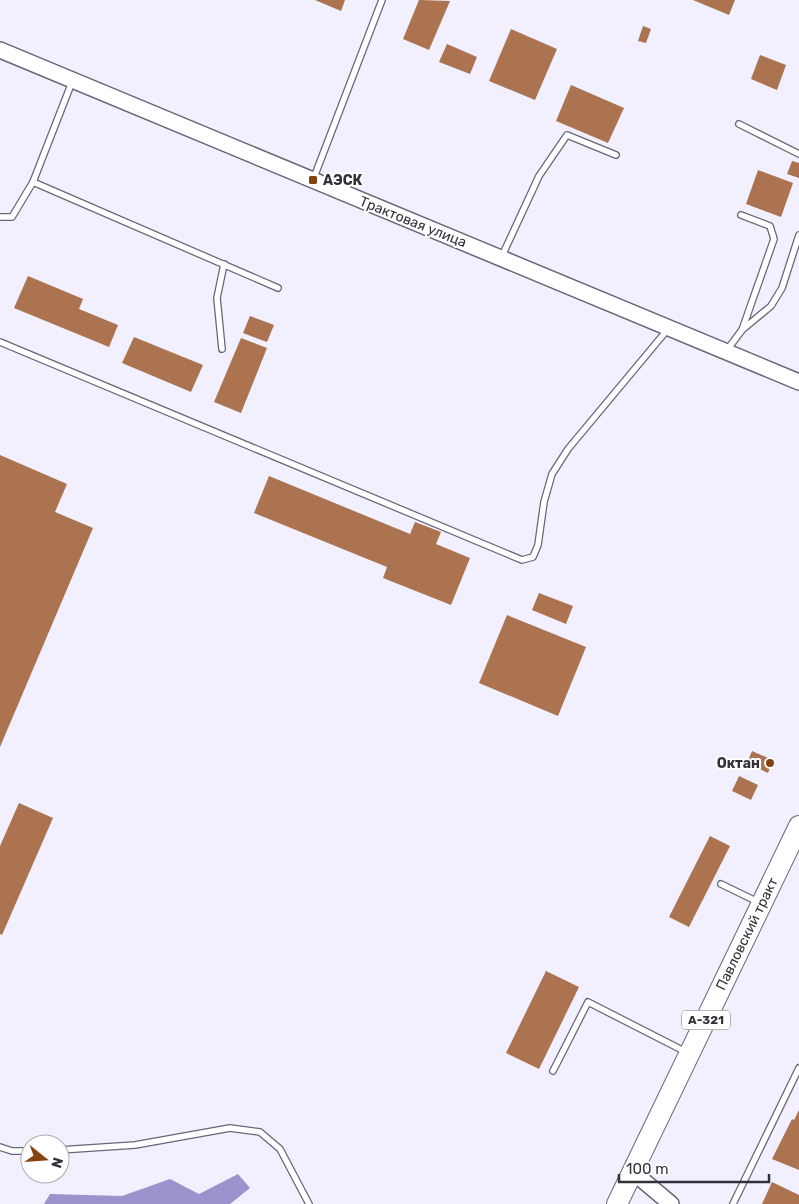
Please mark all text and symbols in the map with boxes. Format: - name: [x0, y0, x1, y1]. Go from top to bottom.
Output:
- place label: АЭСК: [323, 172, 363, 189]
- marker: АЭСК: [307, 174, 319, 186]
- street label: Трактовая улица: [357, 193, 469, 251]
- place label: Октан: [717, 755, 760, 772]
- marker: Октан: [764, 757, 776, 769]
- street label: Павловский тракт: [712, 875, 782, 993]
- road number: А-321: [682, 1010, 730, 1030]
- north arrow: [20, 1134, 70, 1184]
- scale bar: [619, 1152, 769, 1184]
- text: N: [47, 1155, 67, 1170]
- text: 100 m: [626, 1160, 668, 1178]

